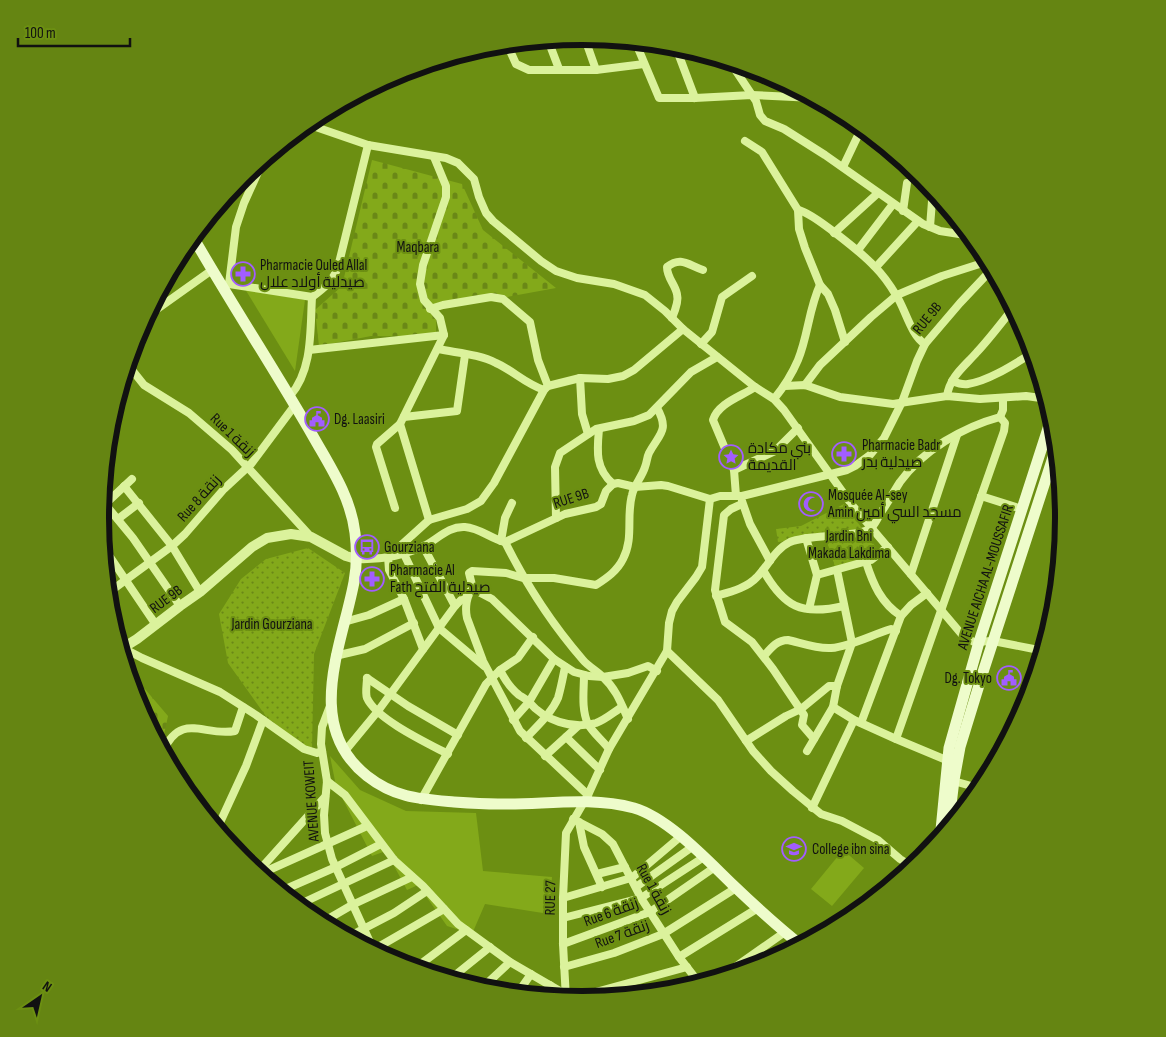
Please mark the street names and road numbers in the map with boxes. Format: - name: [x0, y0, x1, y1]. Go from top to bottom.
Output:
- street label: RUE 9B: [909, 298, 946, 338]
- street label: Rue 1 زنقة: [206, 409, 259, 461]
- street label: Rue 8 زنقة: [173, 471, 225, 526]
- street label: RUE 9B: [551, 484, 592, 513]
- street label: AVENUE AICHA AL-MOUSSAFIR: [953, 502, 1018, 653]
- street label: RUE 9B: [146, 581, 187, 618]
- street label: AVENUE KOWEIT: [299, 760, 324, 843]
- street label: Rue 1 زنقة: [632, 860, 675, 918]
- street label: RUE 27: [541, 880, 560, 916]
- street label: Rue 6 زنقة: [581, 894, 641, 931]
- street label: Rue 7 زنقة: [593, 916, 652, 953]

